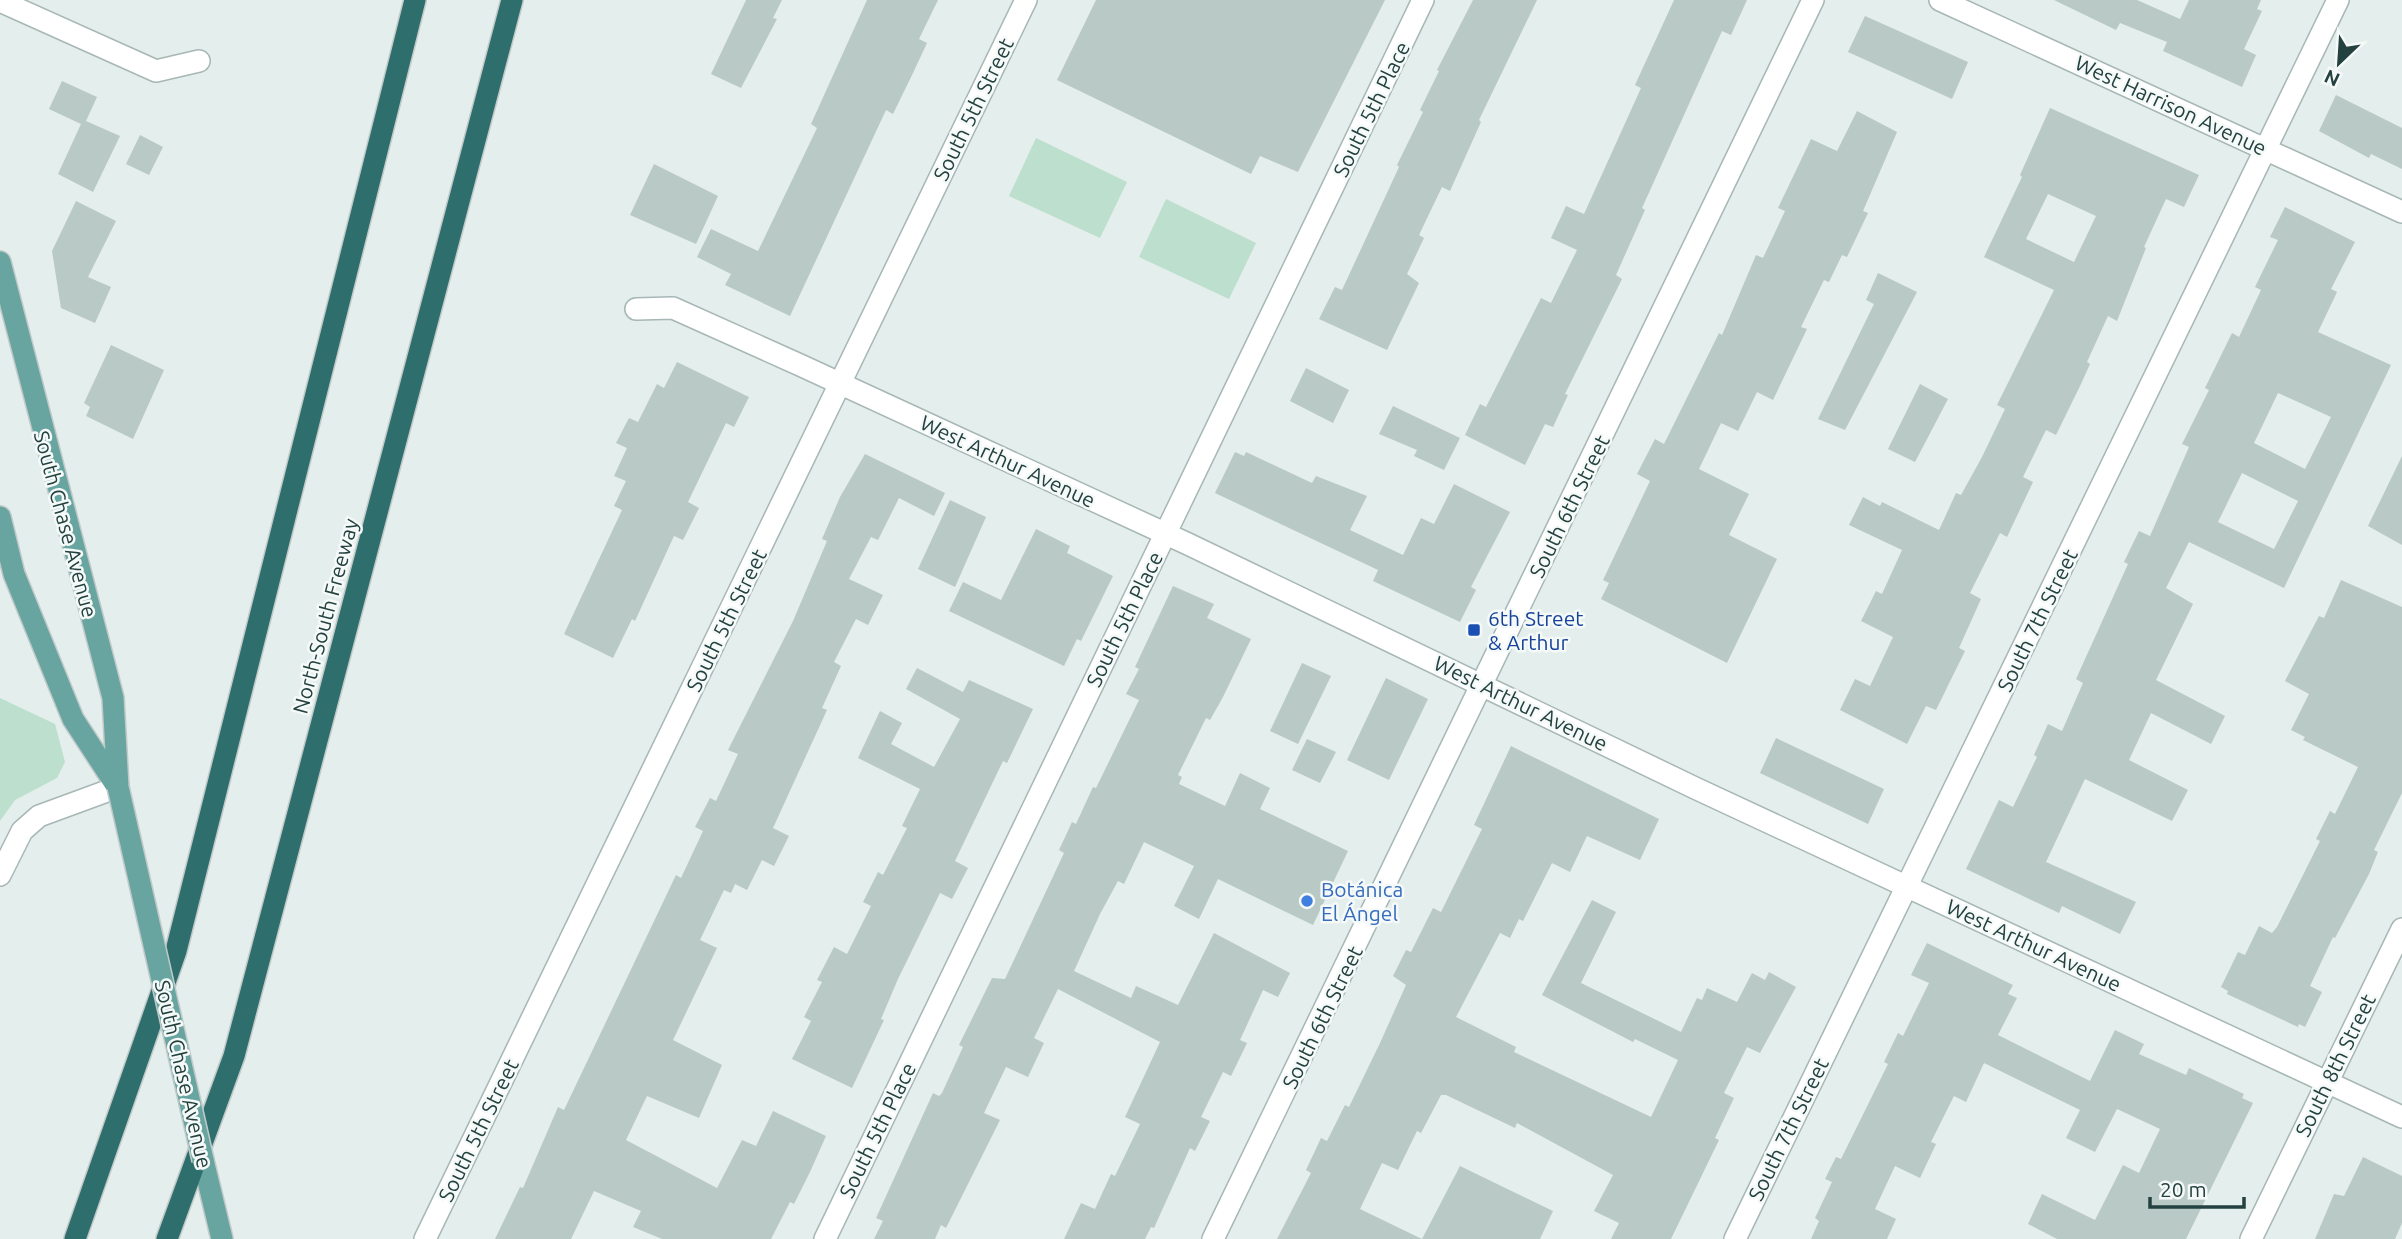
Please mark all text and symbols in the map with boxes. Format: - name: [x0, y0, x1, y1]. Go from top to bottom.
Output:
- north arrow: [2304, 28, 2374, 98]
- street label: South 5th Street: [928, 34, 1018, 184]
- street label: South 5th Place: [1328, 37, 1414, 181]
- street label: West Harrison Avenue: [2072, 50, 2270, 160]
- text: N: [2321, 65, 2343, 91]
- street label: West Arthur Avenue: [917, 410, 1099, 512]
- street label: South Chase Avenue: [30, 428, 102, 620]
- street label: South 6th Street: [1524, 431, 1614, 581]
- street label: North-South Freeway: [287, 516, 363, 716]
- street label: South 5th Street: [681, 545, 771, 695]
- street label: South 7th Street: [1992, 545, 2082, 695]
- street label: South 5th Place: [1081, 547, 1167, 691]
- place label: 6th Street & Arthur: [1488, 606, 1584, 654]
- marker: 6th Street & Arthur: [1466, 622, 1482, 638]
- street label: West Arthur Avenue: [1430, 651, 1612, 755]
- place label: Botánica El Ángel: [1321, 877, 1403, 925]
- marker: Botánica El Ángel: [1299, 893, 1315, 909]
- street label: West Arthur Avenue: [1943, 894, 2125, 996]
- street label: South 6th Street: [1277, 942, 1367, 1092]
- street label: South Chase Avenue: [151, 978, 217, 1170]
- street label: South 8th Street: [2290, 990, 2380, 1140]
- street label: South 7th Street: [1743, 1054, 1833, 1204]
- street label: South 5th Street: [433, 1055, 523, 1205]
- street label: South 5th Place: [834, 1058, 920, 1202]
- scale bar: [2150, 1166, 2244, 1210]
- text: 20 m: [2160, 1177, 2207, 1201]

